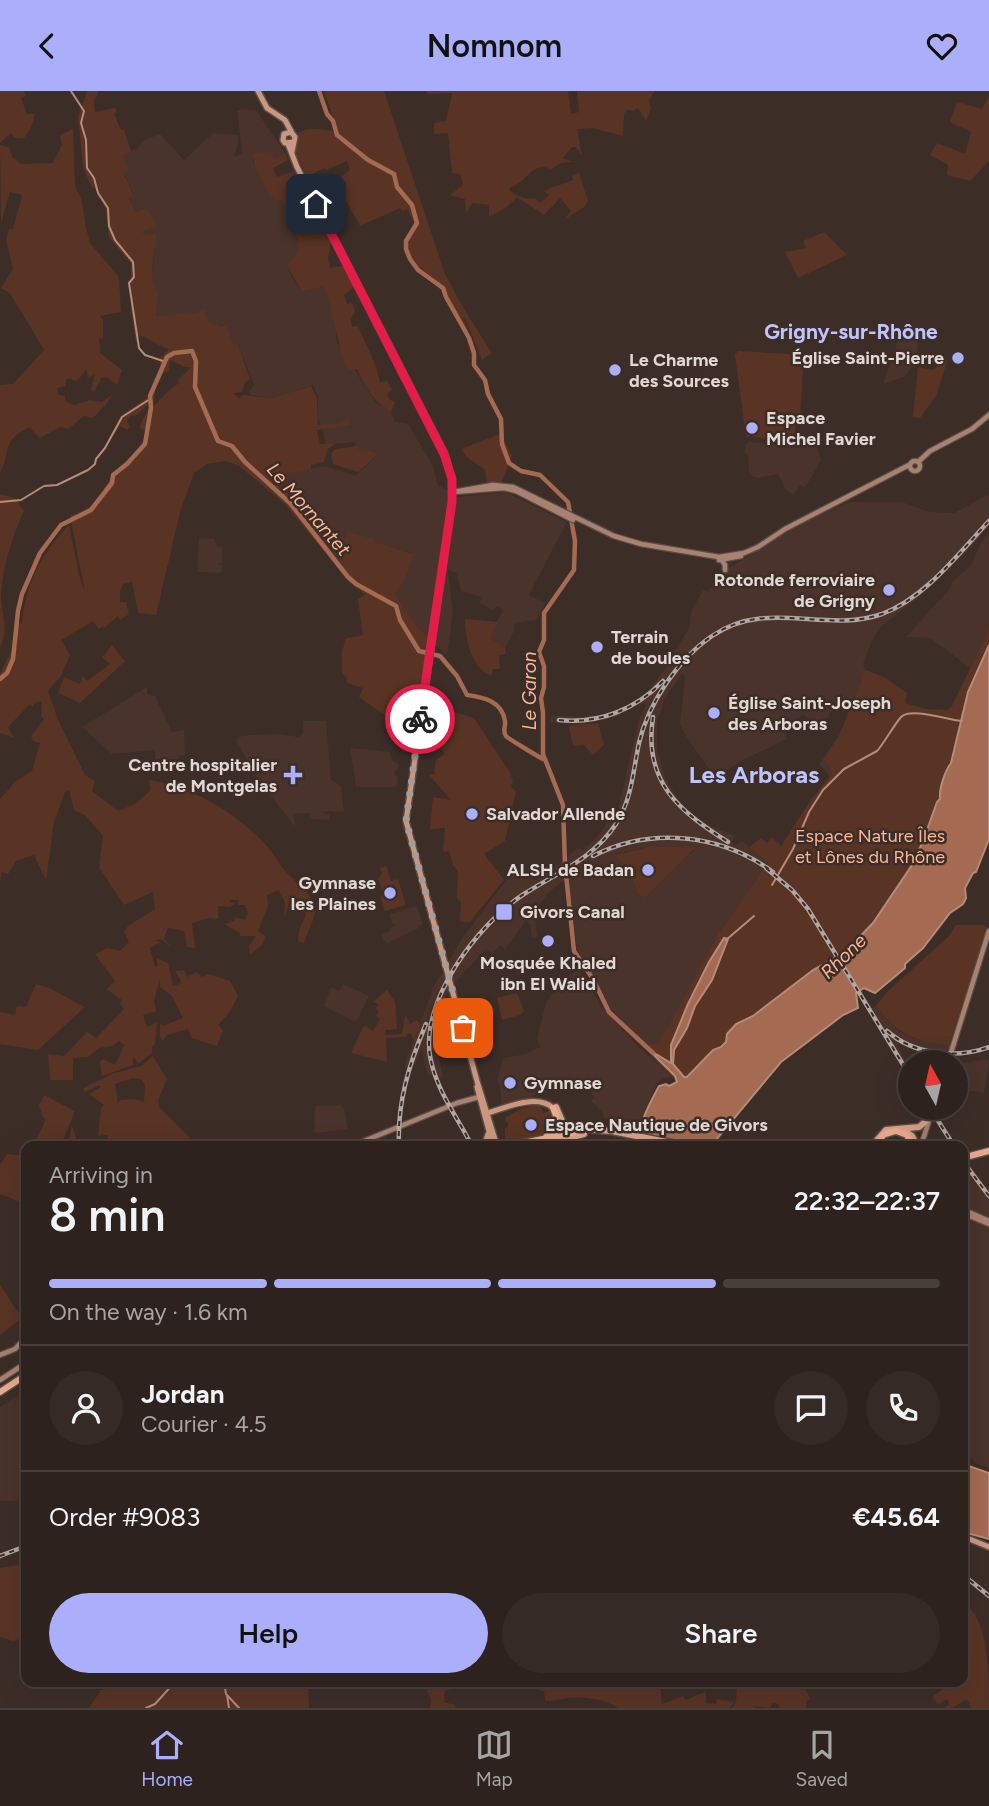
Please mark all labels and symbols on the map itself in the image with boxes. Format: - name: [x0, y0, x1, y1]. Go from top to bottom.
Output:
- pin: [286, 174, 346, 234]
- district label: Grigny-sur-Rhône: [764, 319, 938, 344]
- place label: Église Saint-Pierre: [792, 347, 944, 369]
- place label: Le Charme des Sources: [629, 349, 730, 392]
- marker: Église Saint-Pierre: [950, 350, 966, 366]
- marker: Le Charme des Sources: [607, 362, 623, 378]
- place label: Espace Michel Favier: [766, 407, 876, 450]
- marker: Espace Michel Favier: [744, 420, 760, 436]
- water label: Le Mornantet: [262, 458, 356, 561]
- place label: Rotonde ferroviaire de Grigny: [714, 569, 876, 612]
- marker: Rotonde ferroviaire de Grigny: [881, 582, 897, 598]
- place label: Terrain de boules: [611, 626, 691, 669]
- marker: Terrain de boules: [589, 639, 605, 655]
- water label: Le Garon: [518, 651, 541, 730]
- courier: [385, 684, 455, 754]
- place label: Église Saint-Joseph des Arboras: [728, 692, 891, 735]
- marker: Église Saint-Joseph des Arboras: [706, 705, 722, 721]
- place label: Centre hospitalier de Montgelas: [128, 754, 278, 797]
- district label: Les Arboras: [689, 760, 819, 789]
- marker: Centre hospitalier de Montgelas: [283, 765, 303, 785]
- place label: Salvador Allende: [486, 803, 625, 825]
- marker: Salvador Allende: [464, 806, 480, 822]
- park label: Espace Nature Îles et Lônes du Rhône: [795, 825, 945, 868]
- place label: ALSH de Badan: [507, 859, 634, 881]
- marker: ALSH de Badan: [640, 862, 656, 878]
- place label: Gymnase les Plaines: [291, 872, 377, 915]
- marker: Gymnase les Plaines: [382, 885, 398, 901]
- place label: Givors Canal: [520, 901, 625, 923]
- marker: Givors Canal: [494, 902, 514, 922]
- water label: Rhone: [816, 929, 871, 984]
- marker: Mosquée Khaled ibn El Walid: [540, 933, 556, 949]
- place label: Mosquée Khaled ibn El Walid: [480, 952, 616, 995]
- pin: [433, 998, 493, 1058]
- north arrow: [898, 1050, 968, 1120]
- place label: Gymnase: [524, 1072, 602, 1094]
- marker: Gymnase: [502, 1075, 518, 1091]
- place label: Espace Nautique de Givors: [545, 1114, 768, 1136]
- marker: Espace Nautique de Givors: [523, 1117, 539, 1133]

